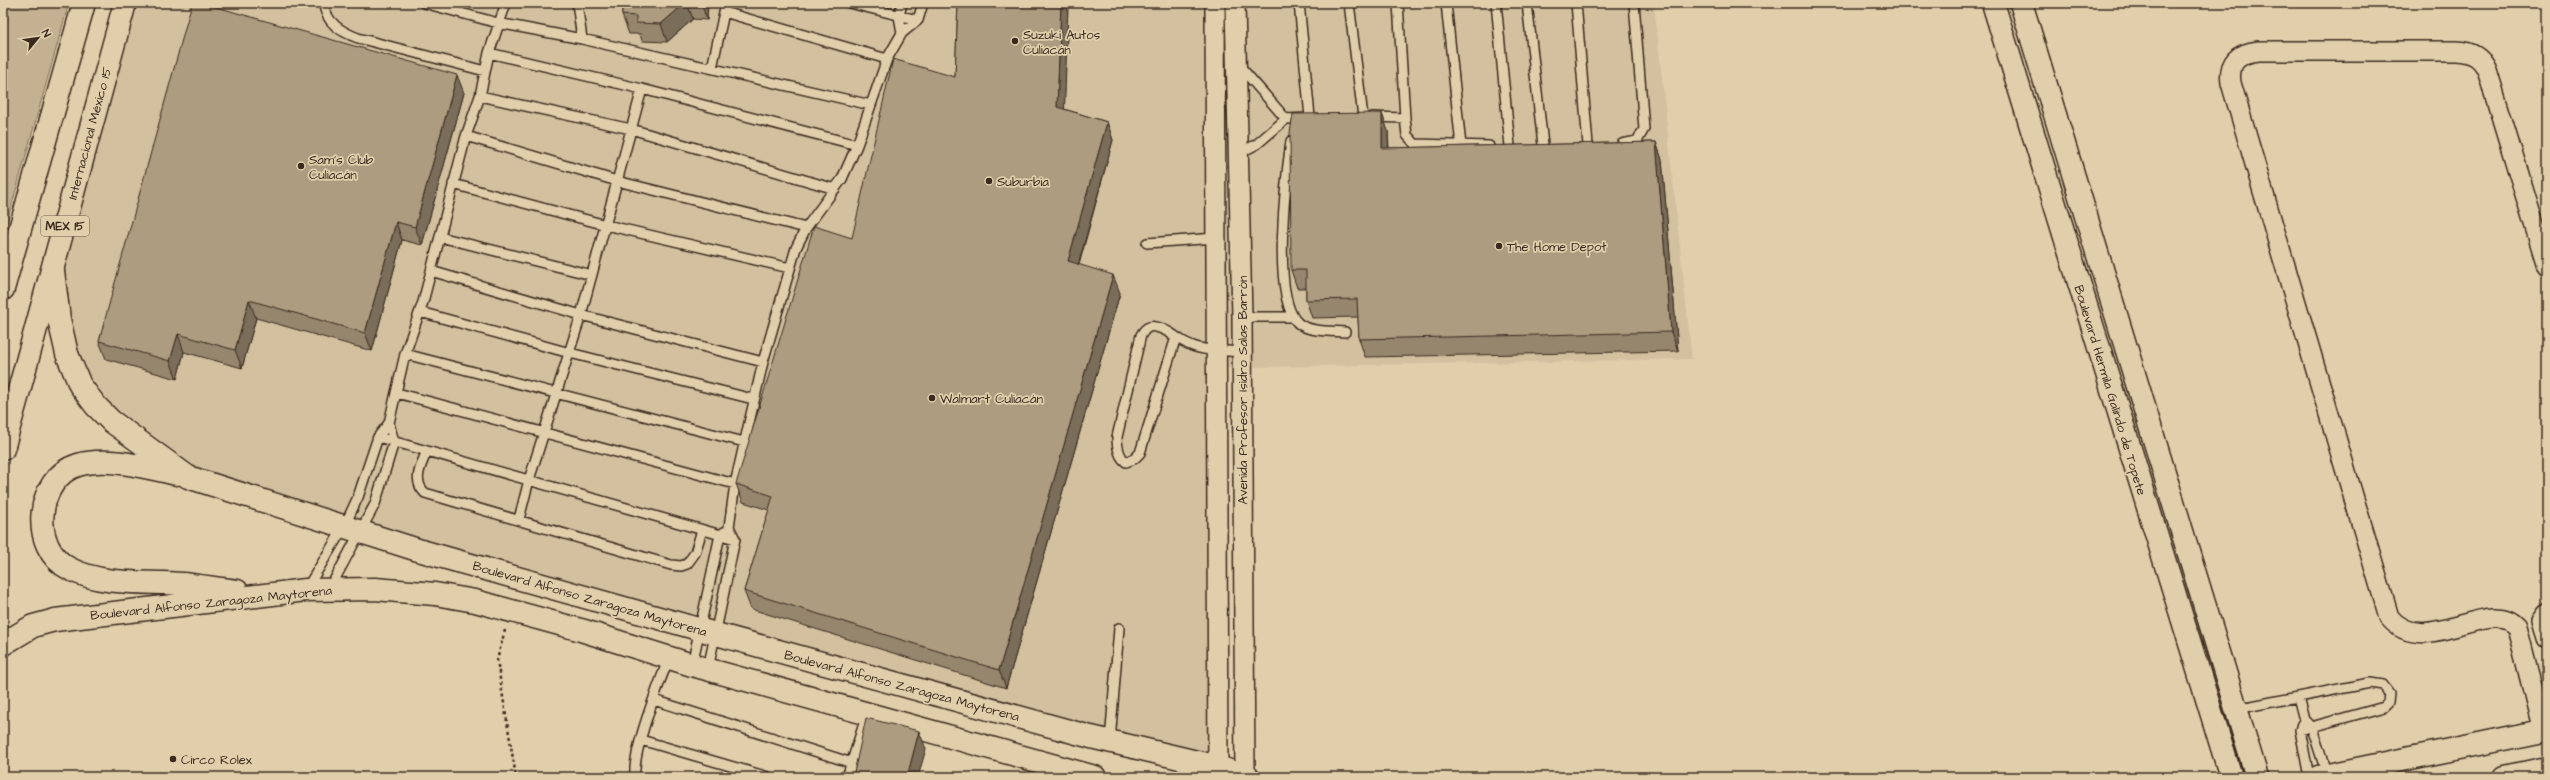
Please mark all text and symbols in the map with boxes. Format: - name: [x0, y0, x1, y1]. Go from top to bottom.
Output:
- north arrow: [18, 18, 58, 58]
- place label: Suzuki Autos Culiacán: [1023, 26, 1101, 59]
- text: N: [38, 27, 55, 40]
- marker: Suzuki Autos Culiacán: [1010, 36, 1020, 46]
- street label: Internacional México 15: [64, 65, 116, 201]
- place label: Sam's Club Culiacán: [309, 151, 374, 184]
- marker: Sam's Club Culiacán: [296, 161, 306, 171]
- place label: Suburbia: [997, 173, 1049, 191]
- marker: Suburbia: [984, 176, 994, 186]
- road number: MEX 15: [41, 216, 89, 236]
- place label: The Home Depot: [1507, 238, 1607, 256]
- marker: The Home Depot: [1494, 241, 1504, 251]
- street label: Avenida Profesor Isidro Salas Barrón: [1234, 275, 1252, 505]
- street label: Boulevard Hermila Galindo de Topete: [2069, 283, 2151, 498]
- place label: Walmart Culiacán: [940, 390, 1044, 408]
- marker: Walmart Culiacán: [927, 393, 937, 403]
- street label: Boulevard Alfonso Zaragoza Maytorena: [470, 557, 709, 642]
- street label: Boulevard Alfonso Zaragoza Maytorena: [89, 581, 333, 626]
- street label: Boulevard Alfonso Zaragoza Maytorena: [782, 646, 1022, 727]
- place label: Circo Rolex: [181, 751, 253, 769]
- marker: Circo Rolex: [168, 754, 178, 764]

